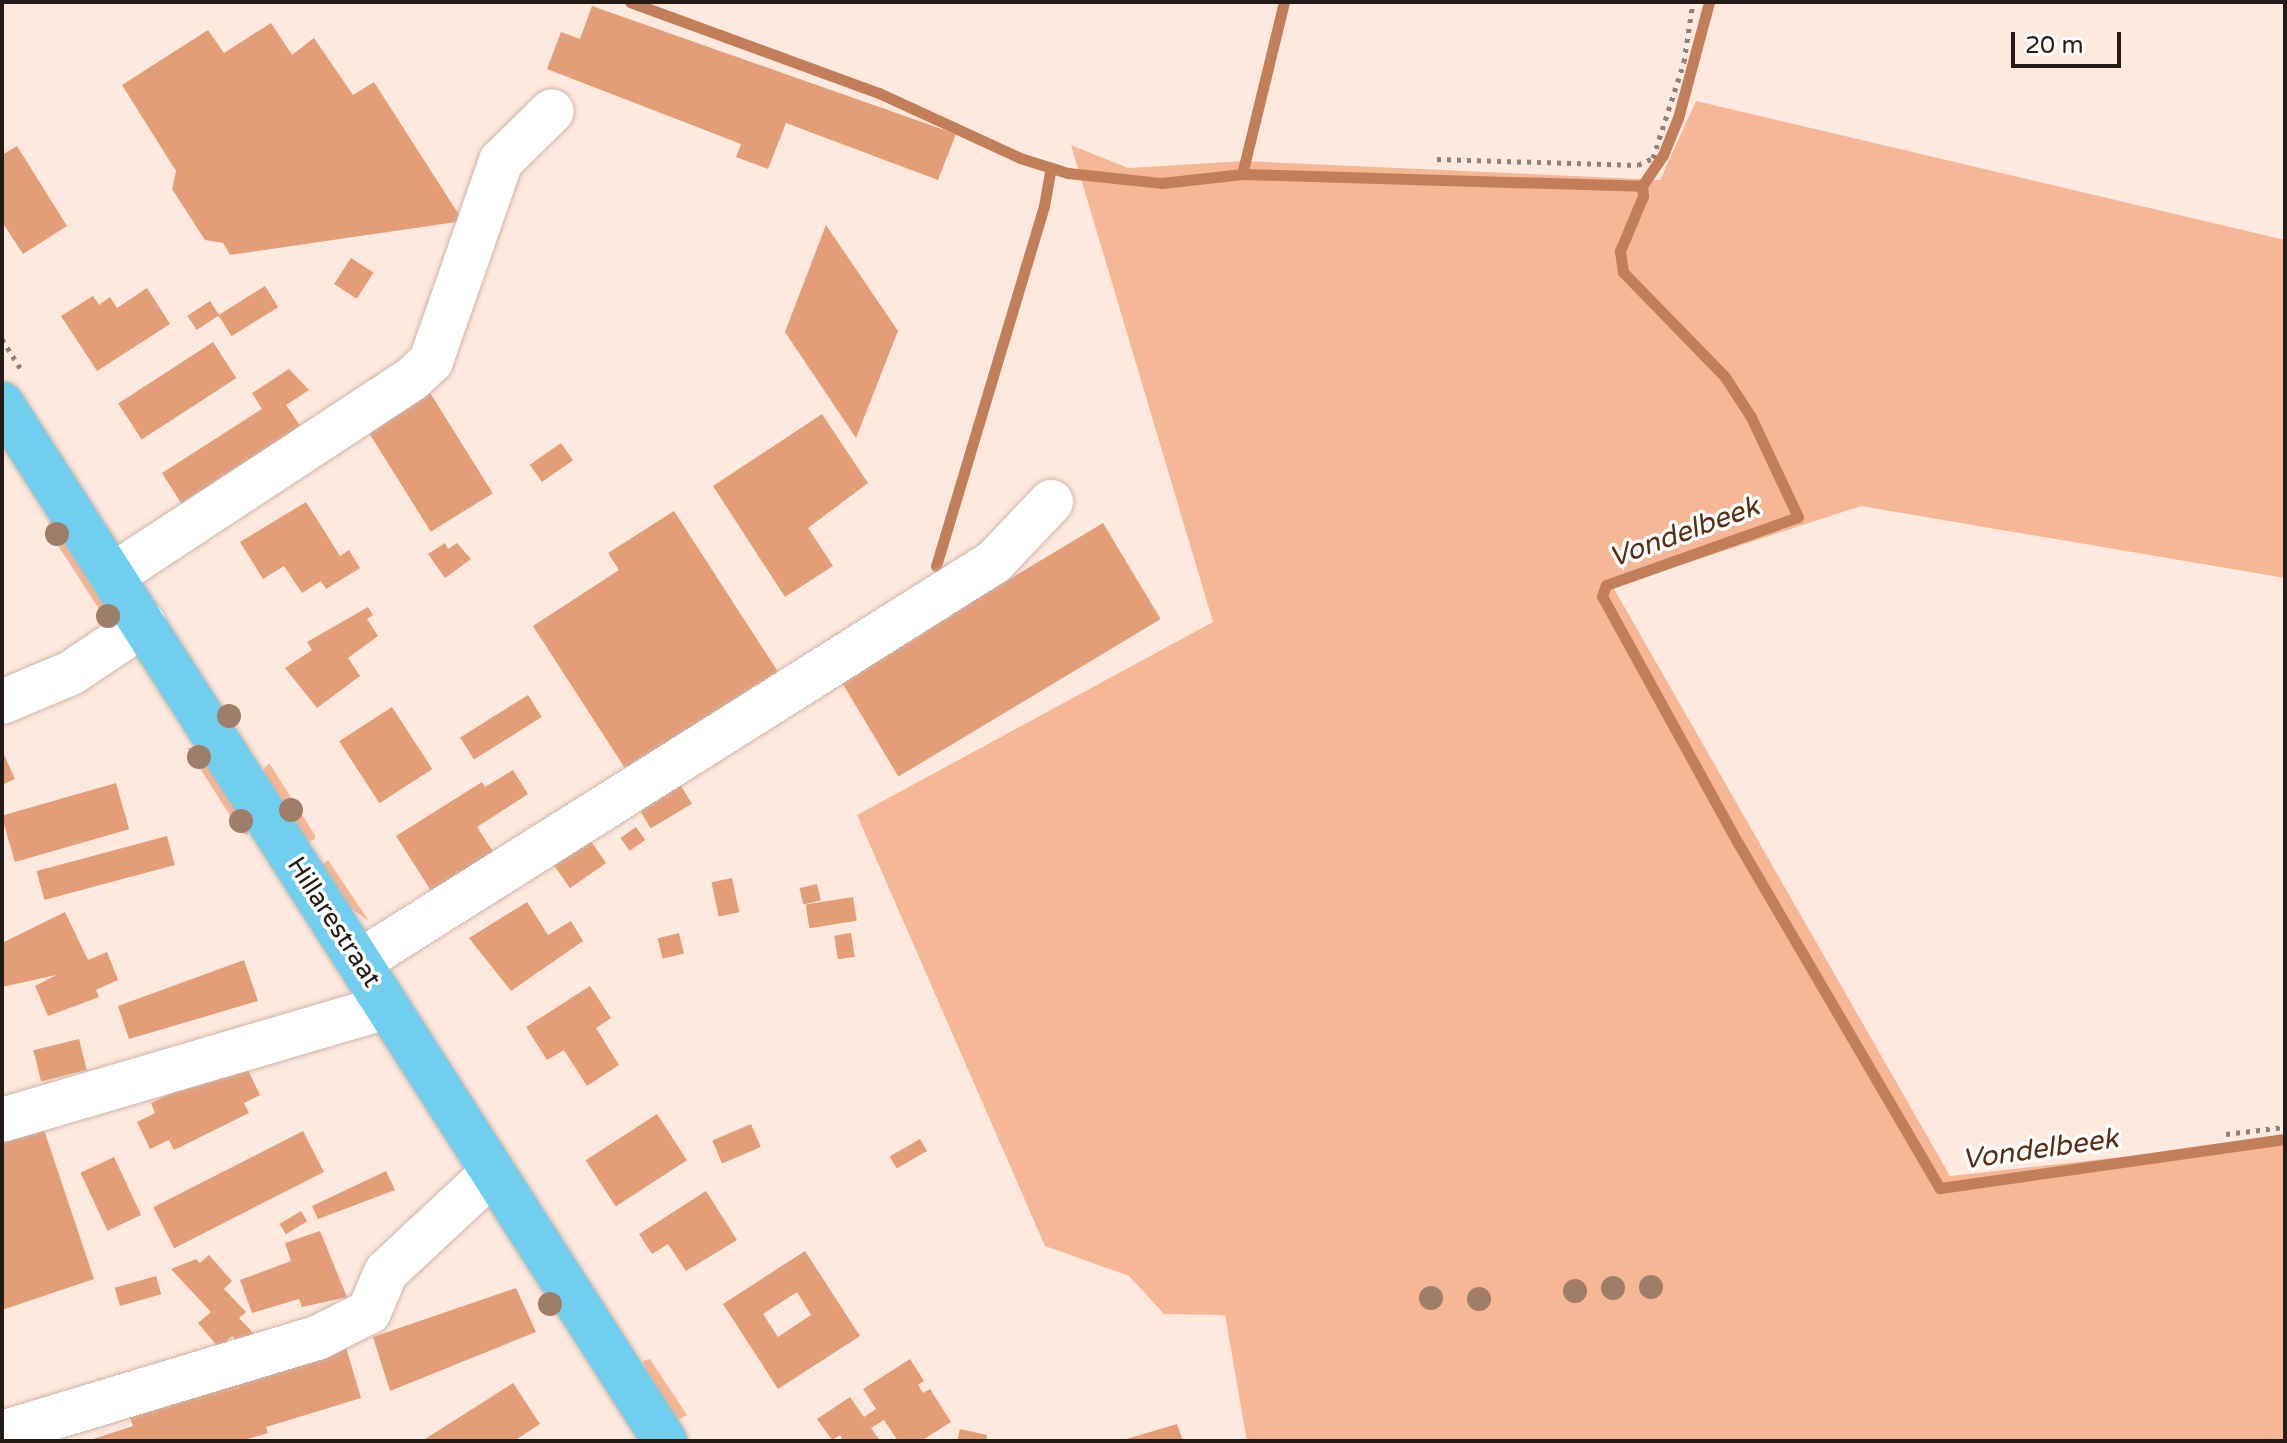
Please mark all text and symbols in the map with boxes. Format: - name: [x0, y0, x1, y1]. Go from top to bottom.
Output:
- scale bar: [2015, 16, 2125, 66]
- text: 20 m: [2025, 31, 2083, 60]
- water label: Vondelbeek: [1604, 489, 1764, 575]
- street label: Hillarestraat: [280, 851, 388, 993]
- water label: Vondelbeek: [1960, 1121, 2120, 1177]

